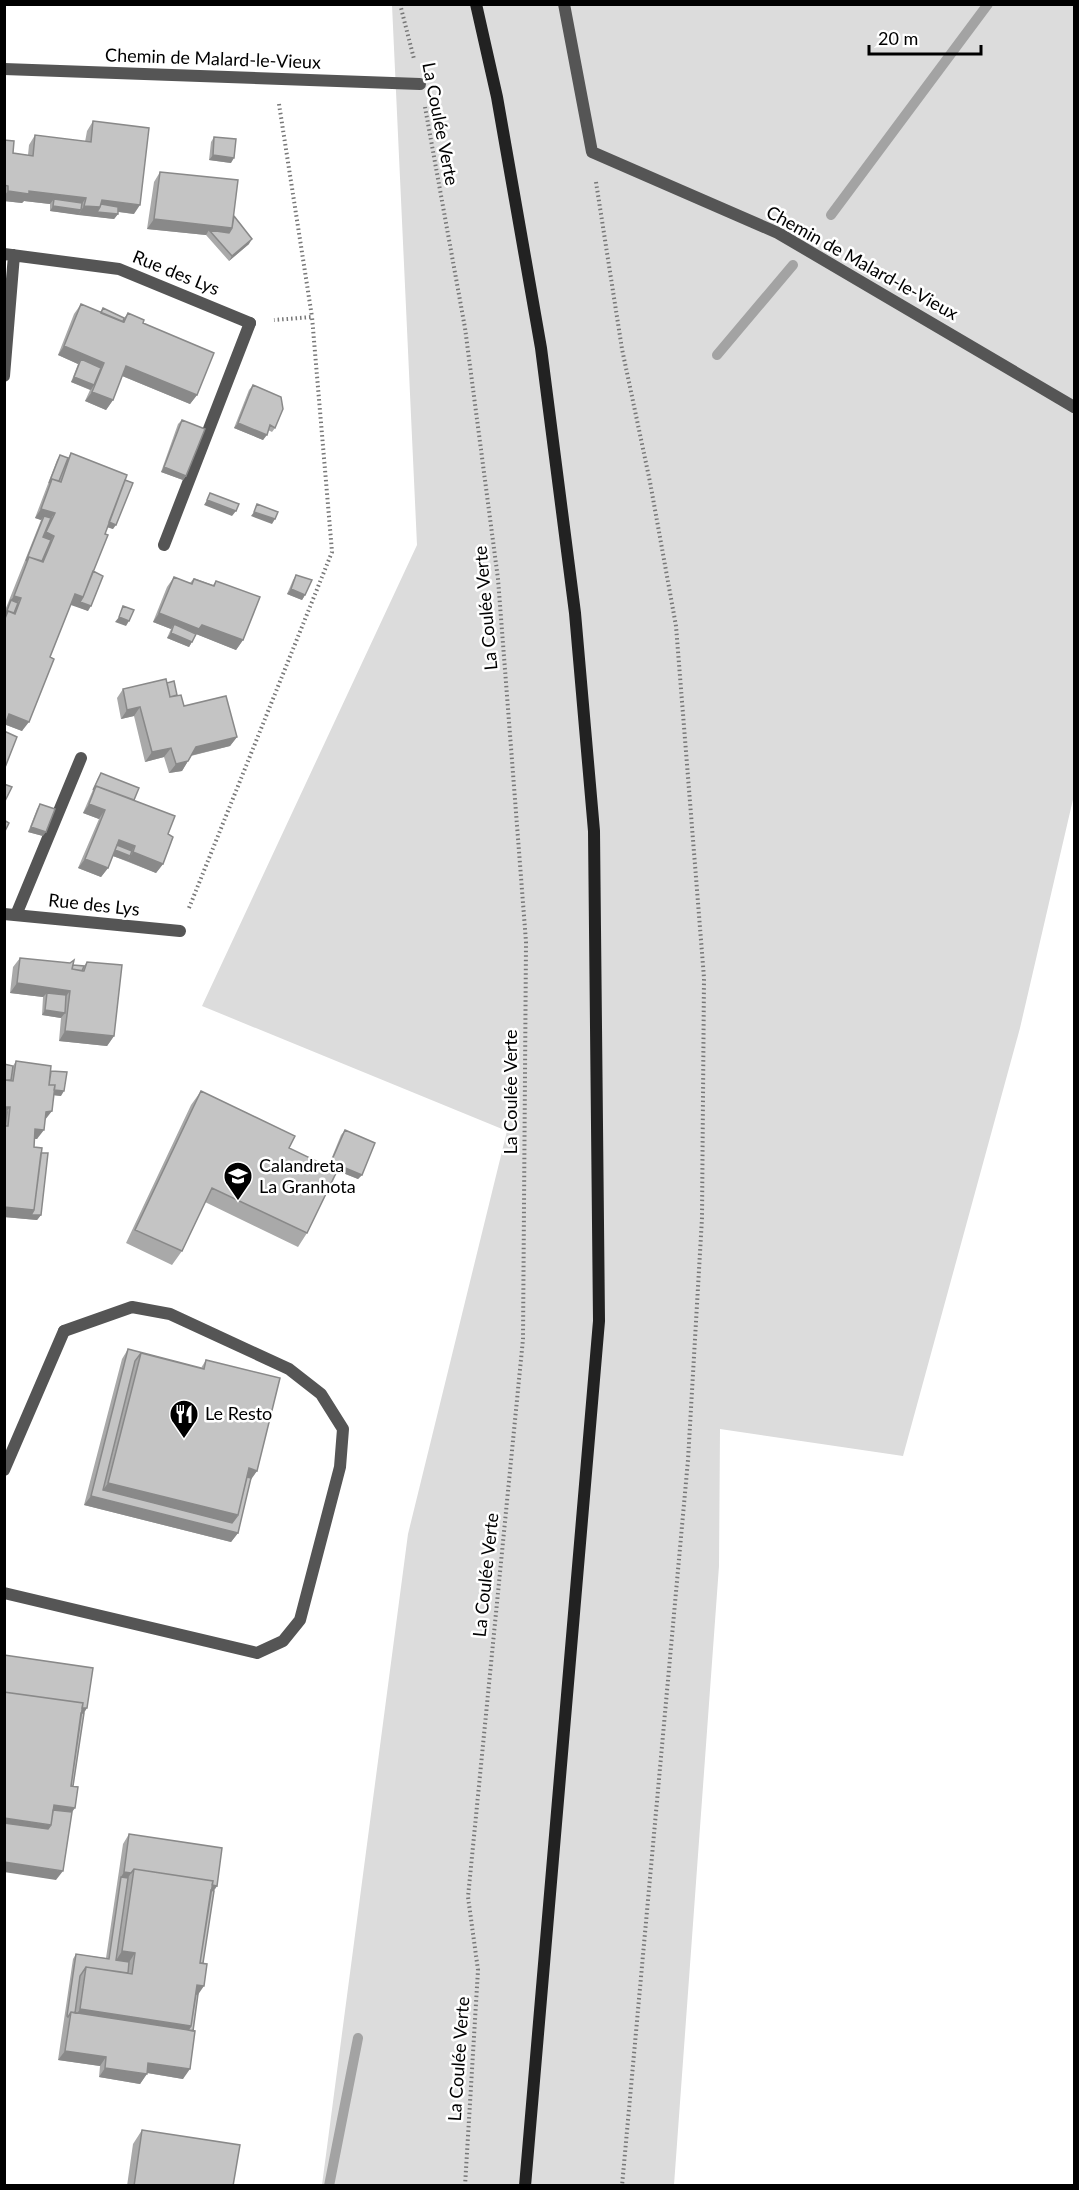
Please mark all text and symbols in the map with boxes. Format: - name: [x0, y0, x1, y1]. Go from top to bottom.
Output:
- scale bar: [869, 18, 982, 56]
- text: 20 m: [878, 27, 918, 49]
- street label: Chemin de Malard-le-Vieux: [105, 43, 321, 73]
- street label: La Coulée Verte: [418, 60, 464, 187]
- street label: Chemin de Malard-le-Vieux: [763, 200, 962, 324]
- street label: Rue des Lys: [130, 245, 223, 299]
- street label: La Coulée Verte: [469, 545, 501, 671]
- street label: Rue des Lys: [47, 888, 141, 920]
- street label: La Coulée Verte: [499, 1030, 521, 1154]
- place label: Calandreta La Granhota: [259, 1154, 356, 1197]
- school or university icon: Calandreta La Granhota: [222, 1160, 254, 1202]
- restaurant icon: Le Resto: [168, 1398, 200, 1440]
- place label: Le Resto: [205, 1402, 272, 1424]
- street label: La Coulée Verte: [468, 1512, 502, 1638]
- street label: La Coulée Verte: [443, 1996, 473, 2122]

